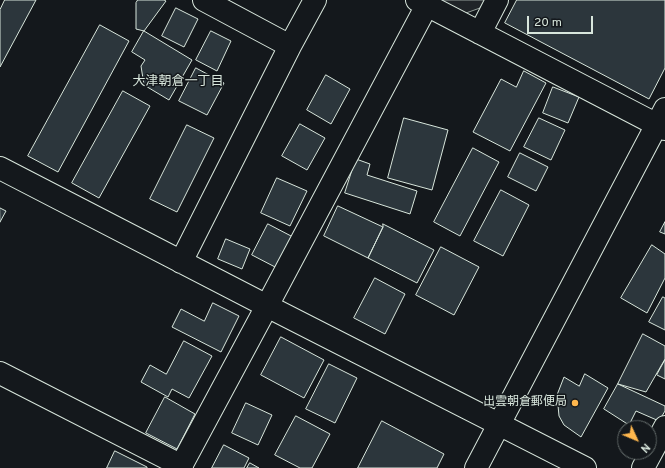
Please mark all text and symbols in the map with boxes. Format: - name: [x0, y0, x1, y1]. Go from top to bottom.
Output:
- scale bar: [529, 8, 595, 34]
- text: 20 m: [534, 15, 562, 31]
- district label: 大津朝倉一丁目: [133, 74, 223, 90]
- place label: 出雲朝倉郵便局: [483, 396, 567, 410]
- marker: 出雲朝倉郵便局: [570, 398, 580, 408]
- north arrow: [617, 420, 657, 460]
- text: N: [637, 440, 653, 455]

